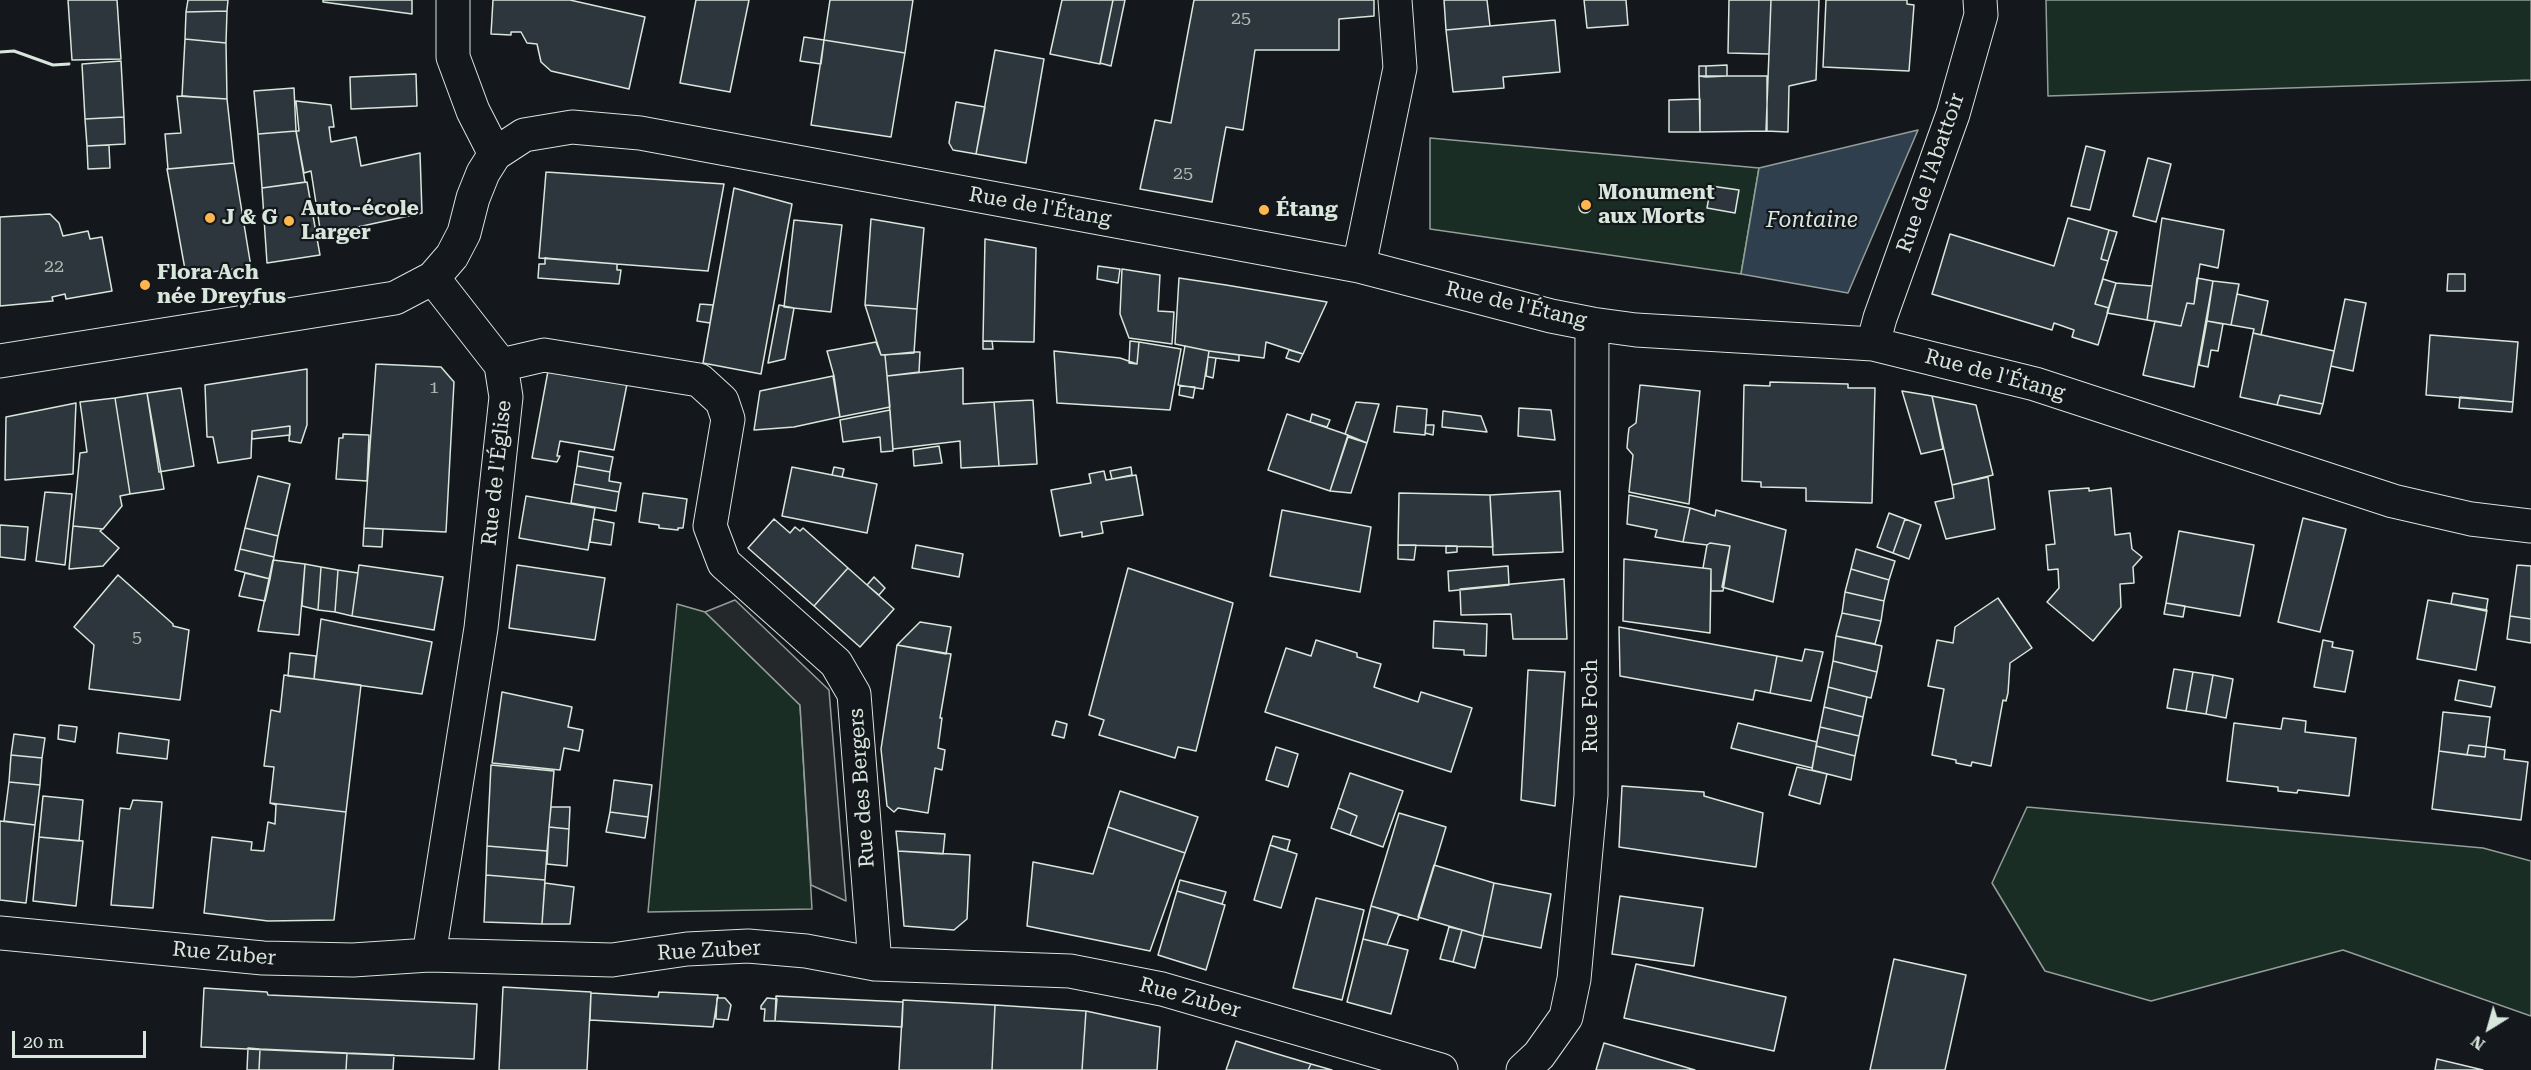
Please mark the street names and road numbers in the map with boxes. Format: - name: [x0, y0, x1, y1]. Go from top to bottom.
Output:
- street label: Rue de l'Abattoir: [1892, 90, 1970, 256]
- street label: Rue de l'Étang: [967, 182, 1113, 232]
- street label: Rue de l'Étang: [1443, 277, 1589, 333]
- street label: Rue de l'Étang: [1922, 344, 2068, 406]
- street label: Rue de l'Église: [477, 399, 517, 547]
- street label: Rue Foch: [1578, 659, 1604, 753]
- street label: Rue des Bergers: [844, 707, 880, 869]
- street label: Rue Zuber: [656, 936, 762, 966]
- street label: Rue Zuber: [171, 937, 277, 971]
- street label: Rue Zuber: [1137, 972, 1243, 1024]

